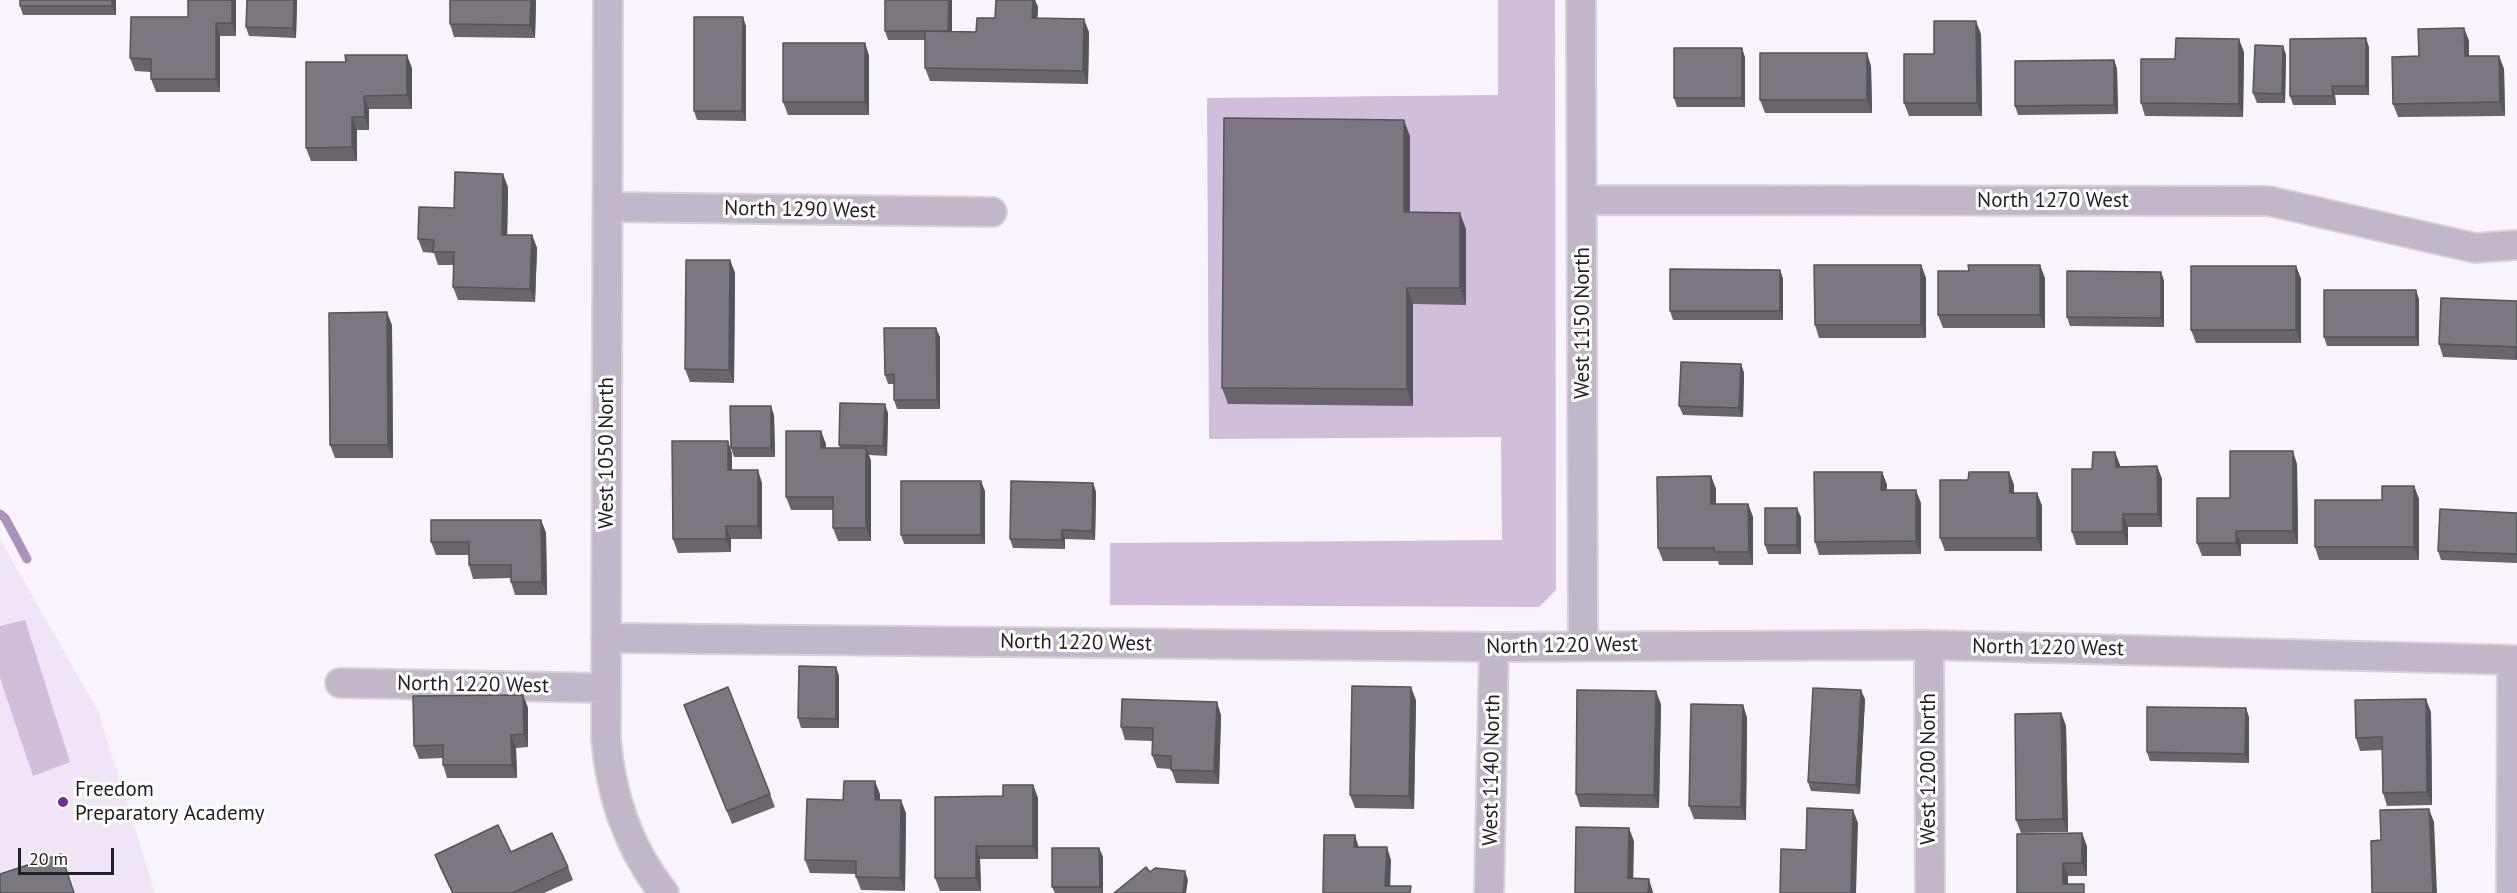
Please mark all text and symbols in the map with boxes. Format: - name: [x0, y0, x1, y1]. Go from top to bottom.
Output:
- street label: North 1270 West: [1977, 188, 2129, 214]
- street label: North 1290 West: [724, 196, 876, 224]
- street label: West 1150 North: [1570, 247, 1596, 399]
- street label: West 1050 North: [594, 377, 620, 529]
- street label: North 1220 West: [1000, 629, 1152, 657]
- street label: North 1220 West: [1486, 632, 1638, 660]
- street label: North 1220 West: [1972, 634, 2124, 662]
- street label: North 1220 West: [397, 671, 549, 699]
- street label: West 1200 North: [1916, 693, 1942, 845]
- street label: West 1140 North: [1478, 694, 1506, 846]
- place label: Freedom Preparatory Academy: [75, 777, 265, 827]
- marker: Freedom Preparatory Academy: [56, 795, 70, 809]
- scale bar: [21, 836, 117, 874]
- text: 20 m: [29, 847, 68, 870]

